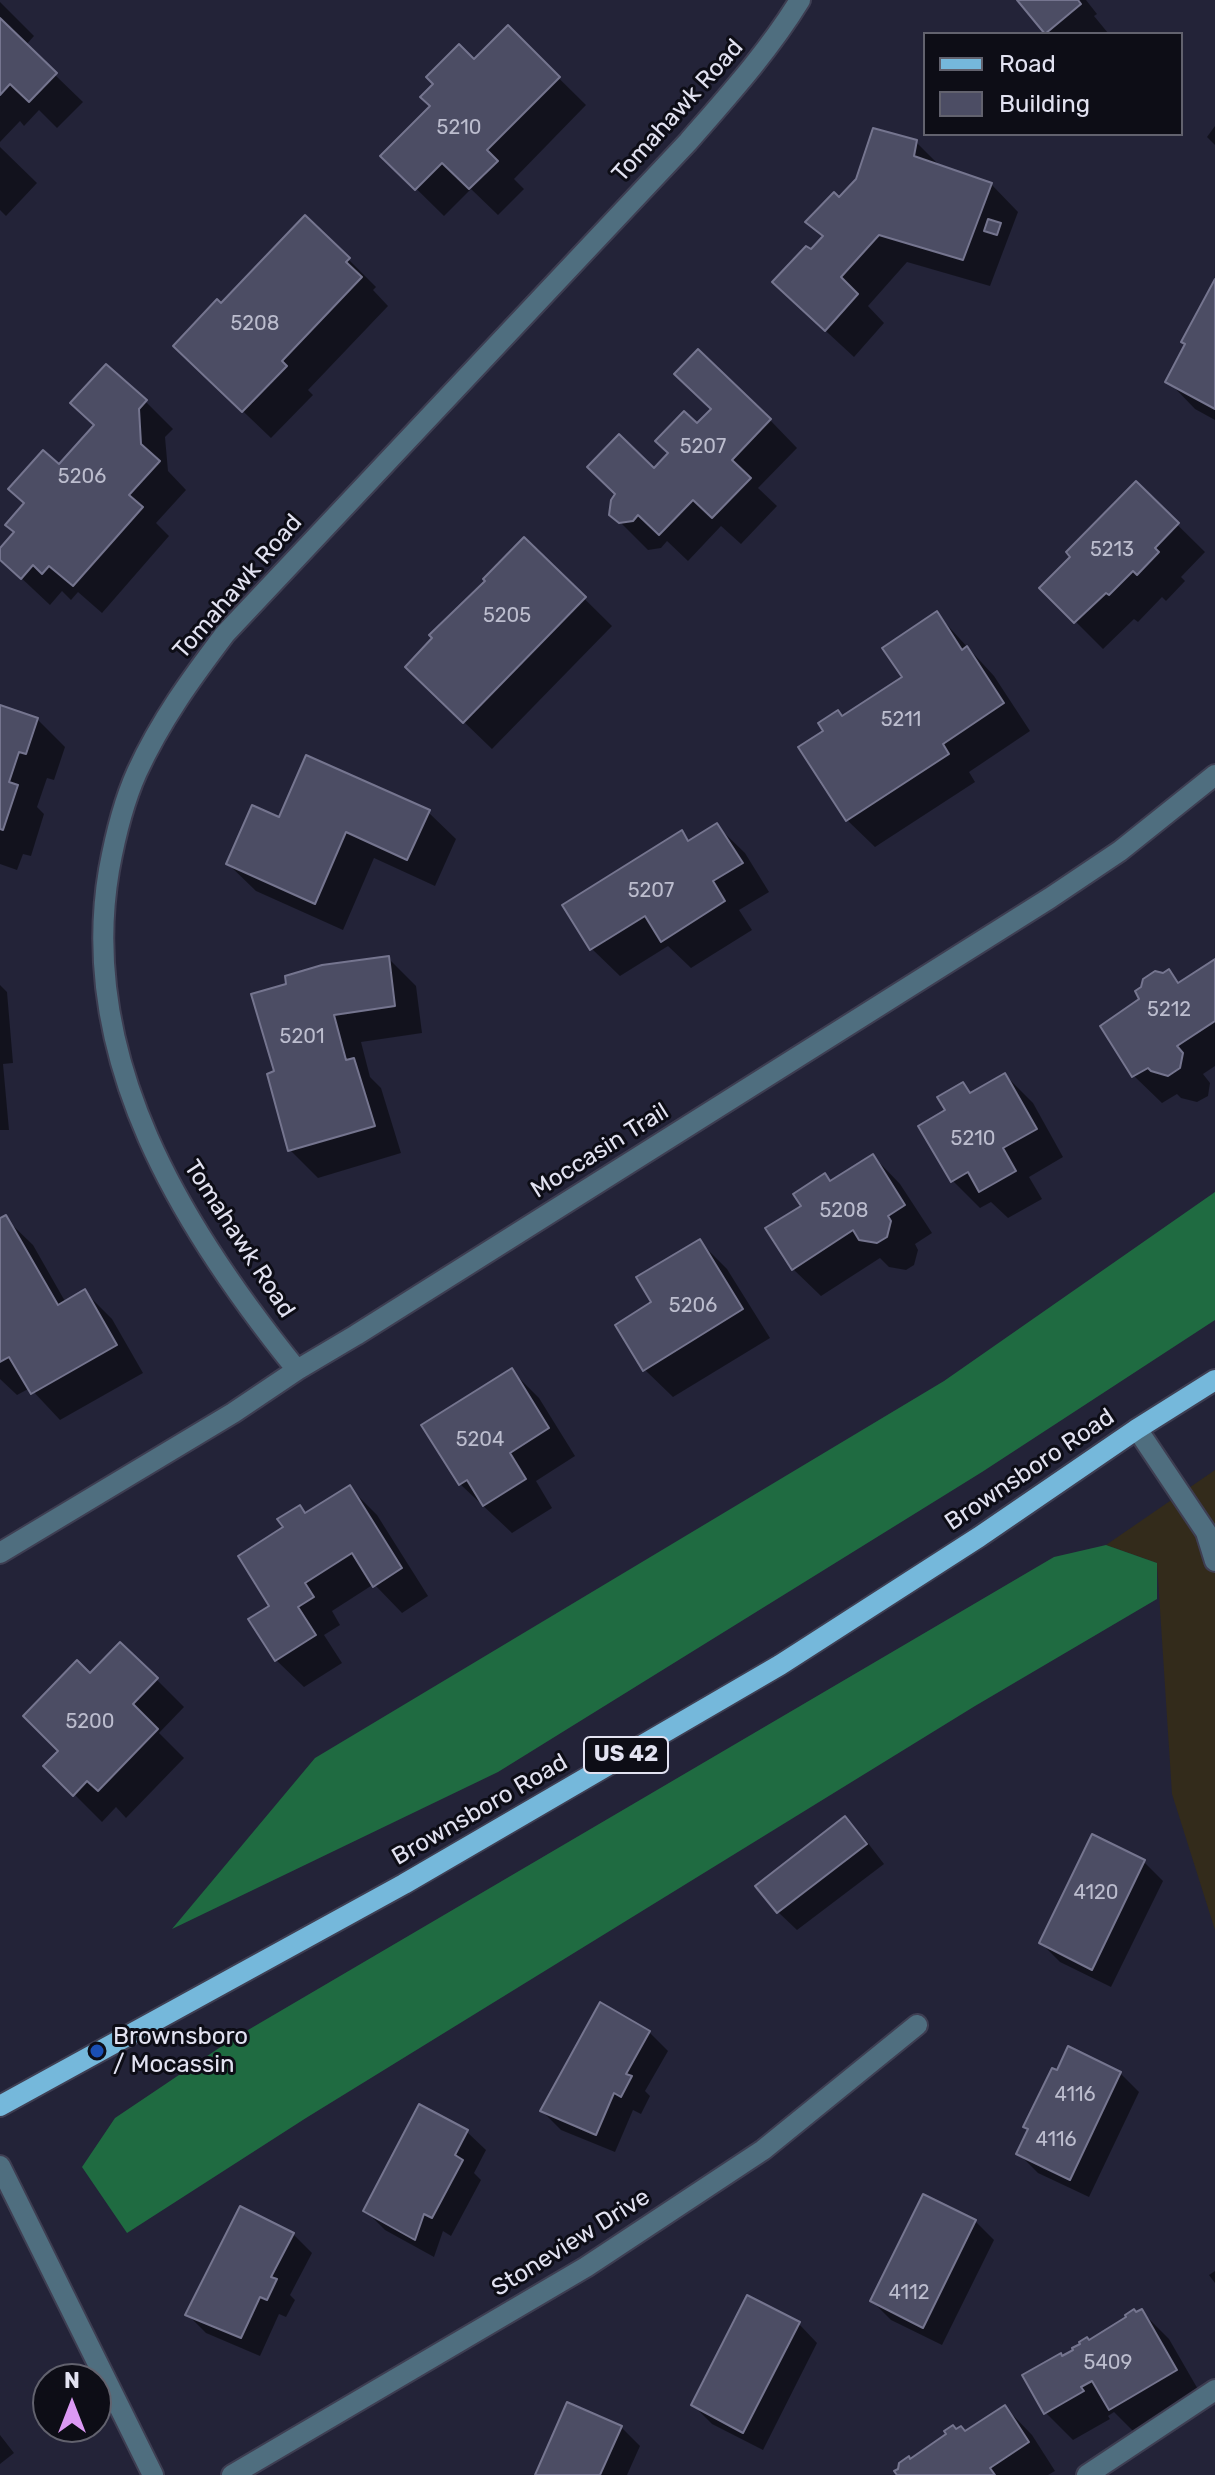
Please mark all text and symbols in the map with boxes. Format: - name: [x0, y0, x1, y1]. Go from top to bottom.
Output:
- legend: [923, 32, 1183, 136]
- street label: Tomahawk Road: [606, 34, 750, 188]
- text: Road: [999, 50, 1056, 78]
- text: Building: [999, 90, 1090, 118]
- house number: 5210: [437, 116, 481, 140]
- house number: 5208: [230, 312, 280, 336]
- house number: 5207: [680, 435, 726, 459]
- house number: 5206: [58, 465, 106, 489]
- street label: Tomahawk Road: [167, 509, 309, 665]
- house number: 5213: [1090, 538, 1134, 562]
- house number: 5205: [483, 604, 531, 628]
- house number: 5211: [881, 708, 921, 732]
- house number: 5207: [628, 879, 674, 903]
- house number: 5212: [1147, 998, 1191, 1022]
- house number: 5201: [280, 1025, 324, 1049]
- street label: Moccasin Trail: [526, 1097, 674, 1205]
- house number: 5210: [951, 1127, 995, 1151]
- street label: Tomahawk Road: [177, 1155, 301, 1323]
- house number: 5208: [819, 1199, 869, 1223]
- house number: 5206: [669, 1294, 717, 1318]
- street label: Brownsboro Road: [940, 1403, 1120, 1537]
- house number: 5204: [456, 1428, 504, 1452]
- house number: 5200: [65, 1710, 115, 1734]
- road number: US 42: [584, 1737, 668, 1773]
- street label: Brownsboro Road: [387, 1748, 573, 1872]
- house number: 4120: [1073, 1881, 1119, 1905]
- place label: Brownsboro / Mocassin: [113, 2023, 248, 2079]
- marker: Brownsboro / Mocassin: [88, 2042, 106, 2060]
- house number: 4116: [1054, 2083, 1096, 2107]
- house number: 4116: [1035, 2128, 1077, 2152]
- street label: Stoneview Drive: [487, 2183, 655, 2303]
- house number: 4112: [889, 2281, 929, 2305]
- house number: 5409: [1084, 2351, 1132, 2375]
- north arrow: [32, 2363, 112, 2443]
- text: N: [64, 2367, 80, 2394]

